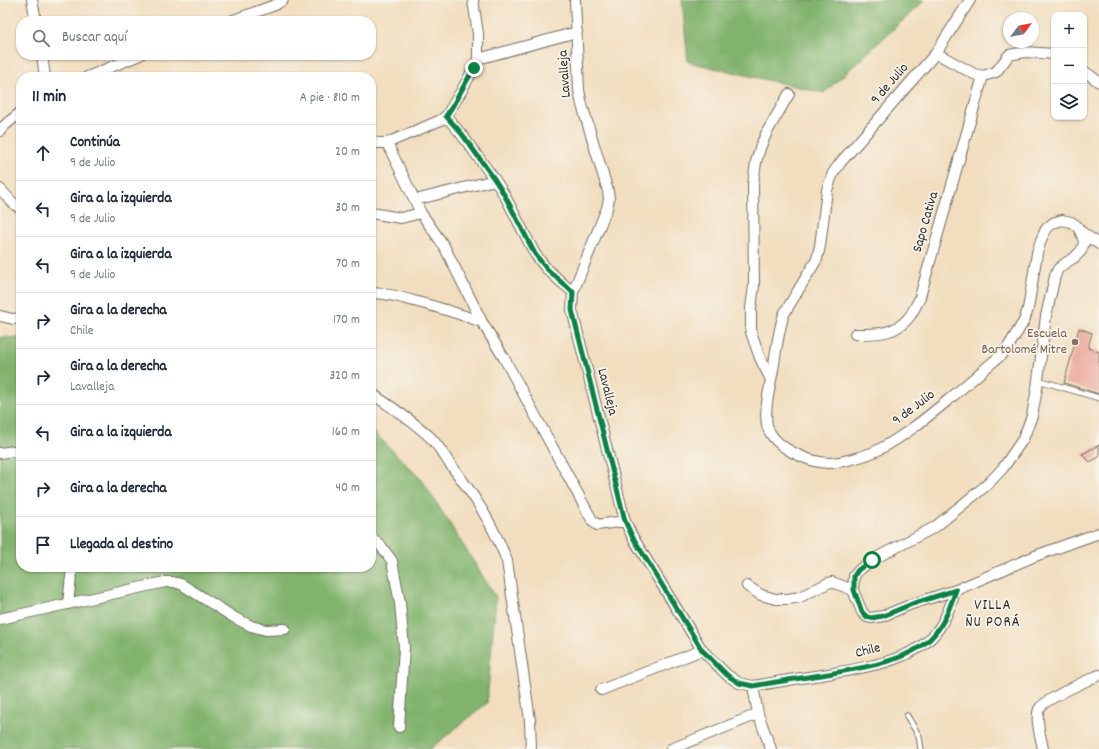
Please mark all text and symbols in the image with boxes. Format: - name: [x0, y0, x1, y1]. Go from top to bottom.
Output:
- north arrow: [1003, 12, 1039, 48]
- map controls: [1051, 12, 1087, 120]
- button: +: [1051, 12, 1087, 48]
- search box: [16, 16, 376, 60]
- icon: search: [30, 27, 52, 49]
- text: Buscar aquí: [62, 27, 127, 49]
- button: −: [1051, 48, 1087, 84]
- street label: Lavalleja: [553, 49, 577, 99]
- route end: [465, 59, 483, 77]
- street label: 9 de Julio: [866, 59, 914, 109]
- button: layers: [1051, 84, 1087, 120]
- text: 11 min: [32, 86, 66, 110]
- text: A pie · 810 m: [300, 89, 360, 108]
- text: Continúa: [70, 132, 120, 154]
- icon: ahead: [32, 142, 54, 164]
- text: 20 m: [335, 143, 360, 162]
- text: 9 de Julio: [70, 154, 115, 173]
- text: Gira a la izquierda: [70, 188, 171, 210]
- street label: Sapo Cativa: [908, 189, 944, 255]
- icon: left: [32, 198, 54, 220]
- text: 30 m: [335, 199, 360, 218]
- text: 9 de Julio: [70, 210, 115, 229]
- text: Gira a la izquierda: [70, 244, 171, 266]
- icon: left: [32, 254, 54, 276]
- text: 70 m: [336, 255, 360, 274]
- text: 9 de Julio: [70, 266, 115, 285]
- text: Gira a la derecha: [70, 300, 167, 322]
- icon: right: [32, 310, 54, 332]
- text: 170 m: [333, 311, 360, 330]
- text: Chile: [70, 322, 94, 341]
- place label: Escuela Bartolomé Mitre: [982, 324, 1067, 360]
- marker: Escuela Bartolomé Mitre: [1070, 337, 1080, 347]
- text: Gira a la derecha: [70, 356, 167, 378]
- icon: right: [32, 366, 54, 388]
- street label: Lavalleja: [592, 366, 623, 418]
- text: 320 m: [330, 367, 360, 386]
- text: Lavalleja: [70, 378, 114, 397]
- street label: 9 de Julio: [888, 385, 940, 431]
- icon: left: [32, 422, 54, 444]
- text: Gira a la izquierda: [70, 422, 171, 444]
- text: 160 m: [332, 423, 360, 442]
- icon: right: [32, 478, 54, 500]
- text: Gira a la derecha: [70, 478, 167, 500]
- text: 40 m: [336, 479, 360, 498]
- icon: arrive: [32, 534, 54, 556]
- text: Llegada al destino: [70, 534, 173, 556]
- route start: [863, 551, 881, 569]
- district label: VILLA ÑU PORÁ: [965, 595, 1021, 634]
- street label: Chile: [853, 638, 883, 664]

